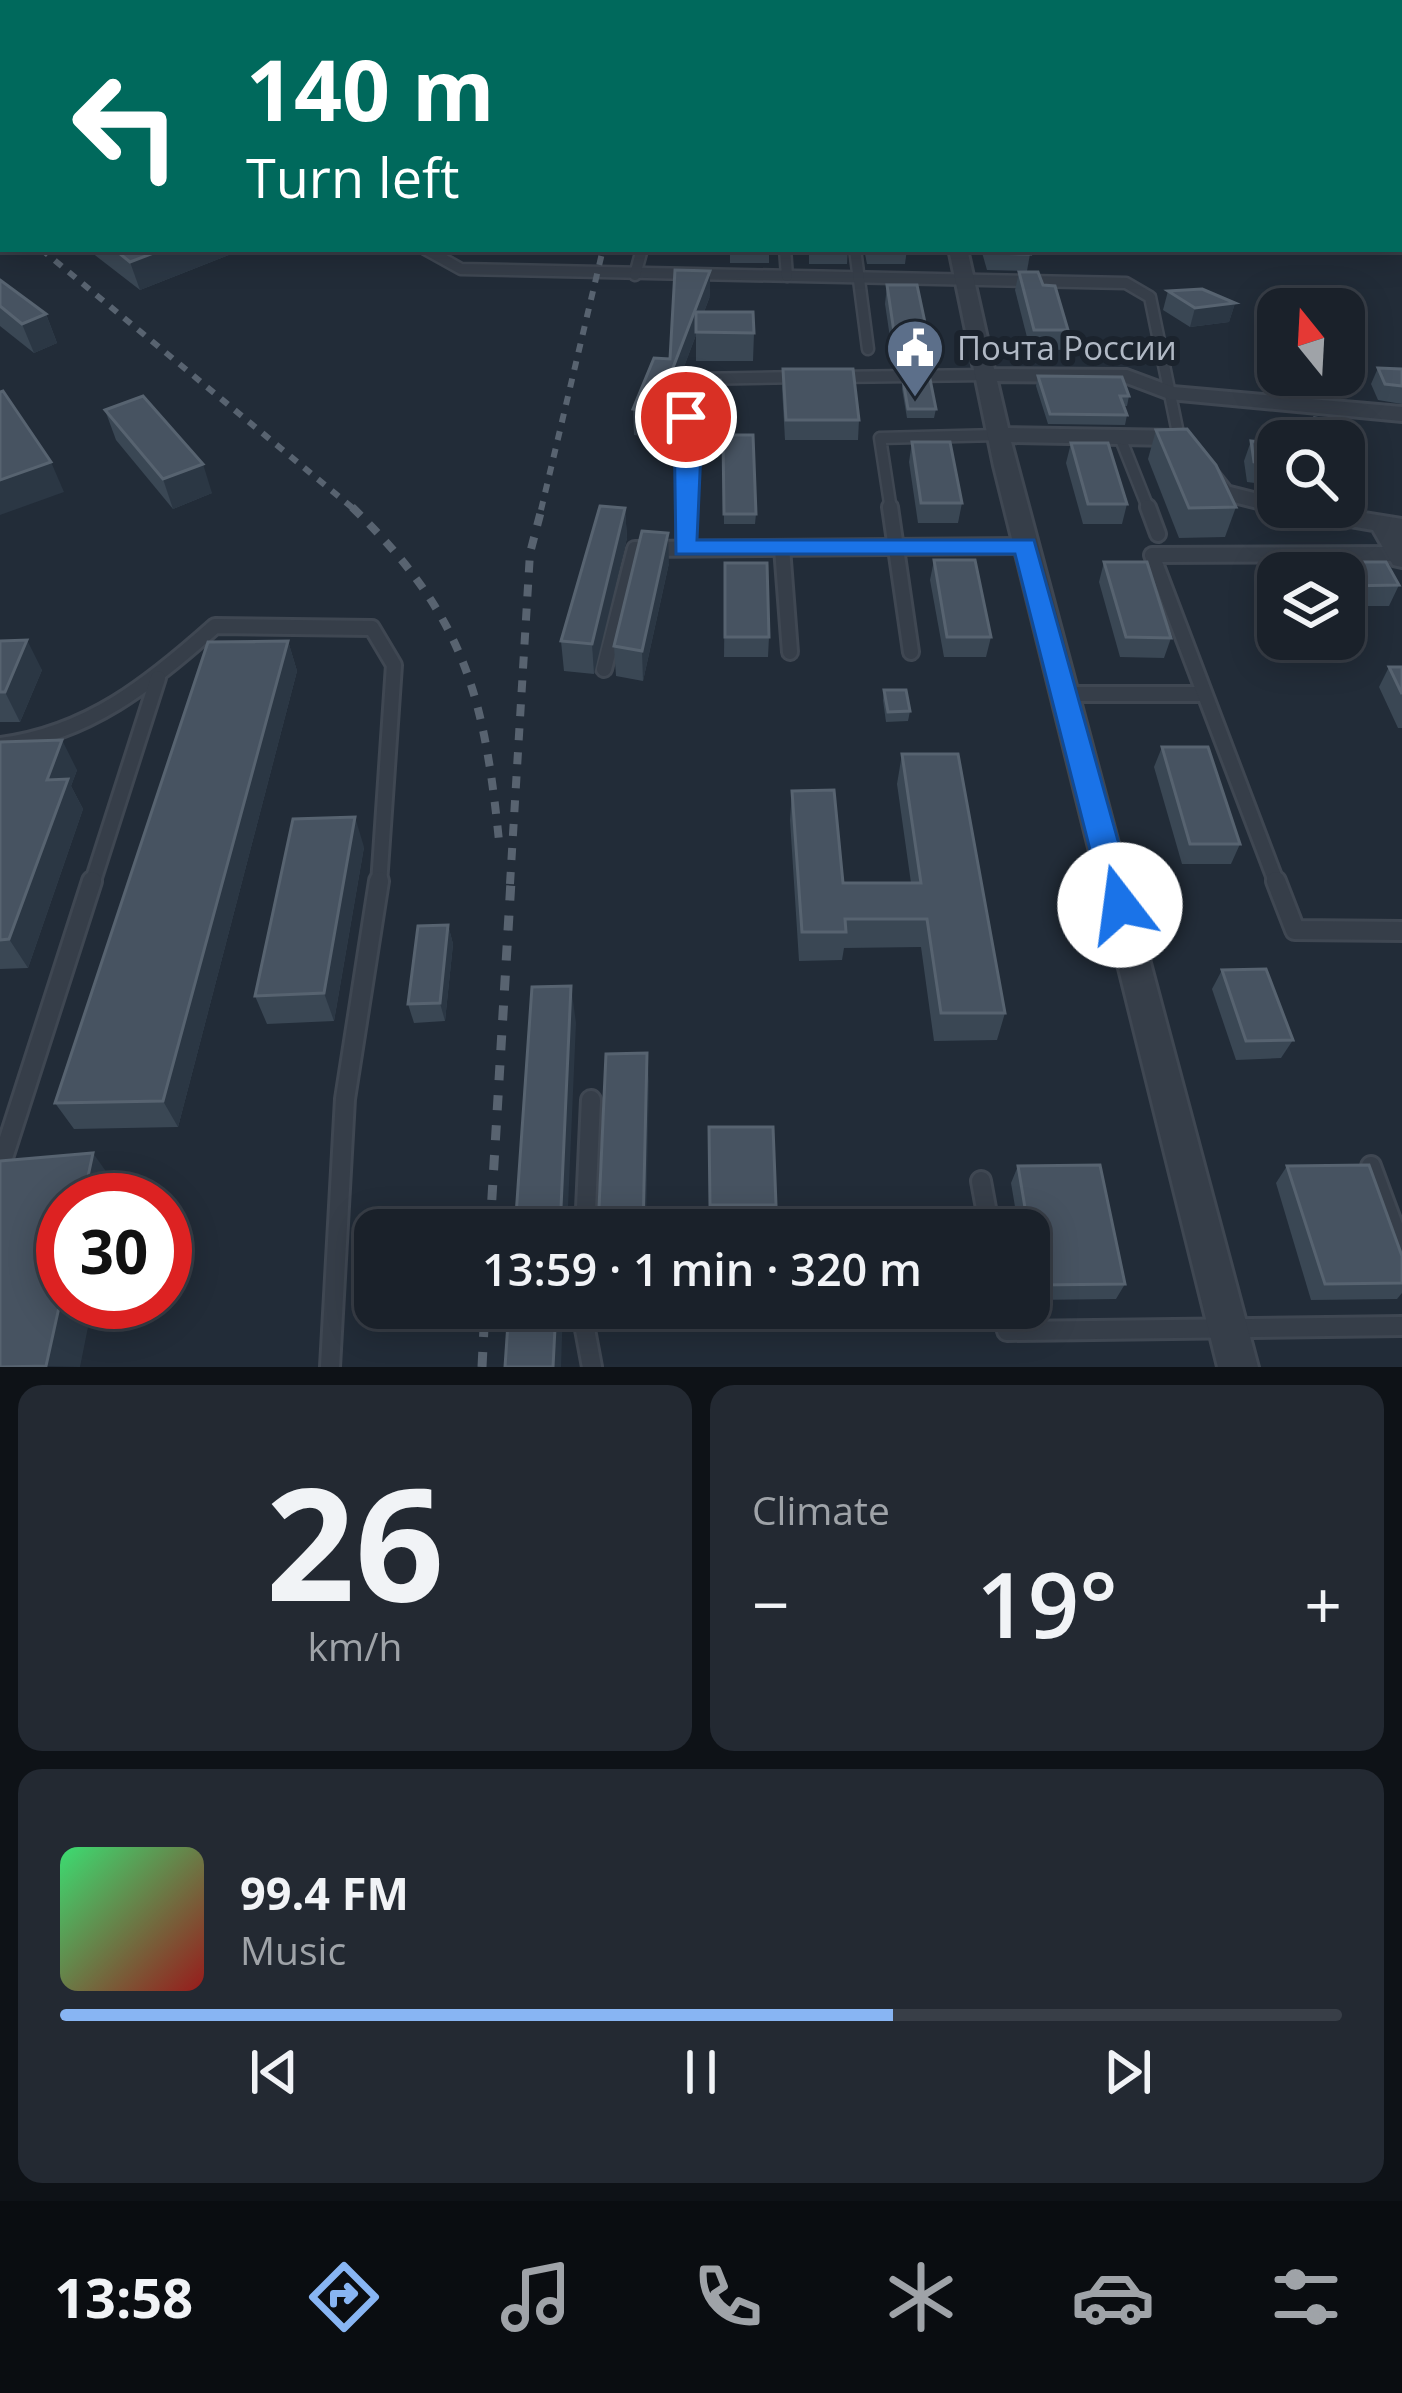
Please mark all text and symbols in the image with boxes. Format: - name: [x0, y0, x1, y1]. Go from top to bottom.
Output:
- text: 140 m: [246, 31, 494, 146]
- icon: left: [48, 48, 204, 204]
- text: Turn left: [246, 140, 459, 214]
- north arrow: [1257, 288, 1365, 396]
- map controls: [1257, 288, 1365, 660]
- public building icon: Почта России: [884, 317, 946, 399]
- place label: Почта России: [957, 325, 1177, 370]
- pin: [635, 366, 737, 468]
- icon: arrive: [653, 384, 719, 450]
- button: search: [1257, 420, 1365, 528]
- button: layers: [1257, 552, 1365, 660]
- position arrow: [1057, 842, 1183, 968]
- speed limit sign: 30: [36, 1173, 192, 1329]
- text: 13:59 · 1 min · 320 m: [482, 1238, 922, 1299]
- text: 26: [266, 1434, 444, 1647]
- text: Climate: [752, 1483, 890, 1536]
- text: 19°: [976, 1542, 1118, 1664]
- text: −: [752, 1558, 790, 1648]
- text: +: [1304, 1558, 1342, 1648]
- text: km/h: [308, 1619, 402, 1672]
- text: 99.4 FM: [240, 1862, 409, 1923]
- text: Music: [240, 1923, 346, 1976]
- icon: previous: [241, 2039, 307, 2105]
- icon: pause: [668, 2039, 734, 2105]
- icon: next: [1095, 2039, 1161, 2105]
- icon: directions: [302, 2255, 386, 2339]
- icon: music: [494, 2255, 578, 2339]
- icon: phone: [686, 2255, 770, 2339]
- icon: climate: [879, 2255, 963, 2339]
- icon: car: [1071, 2255, 1155, 2339]
- icon: filters: [1264, 2255, 1348, 2339]
- text: 13:58: [54, 2260, 193, 2334]

